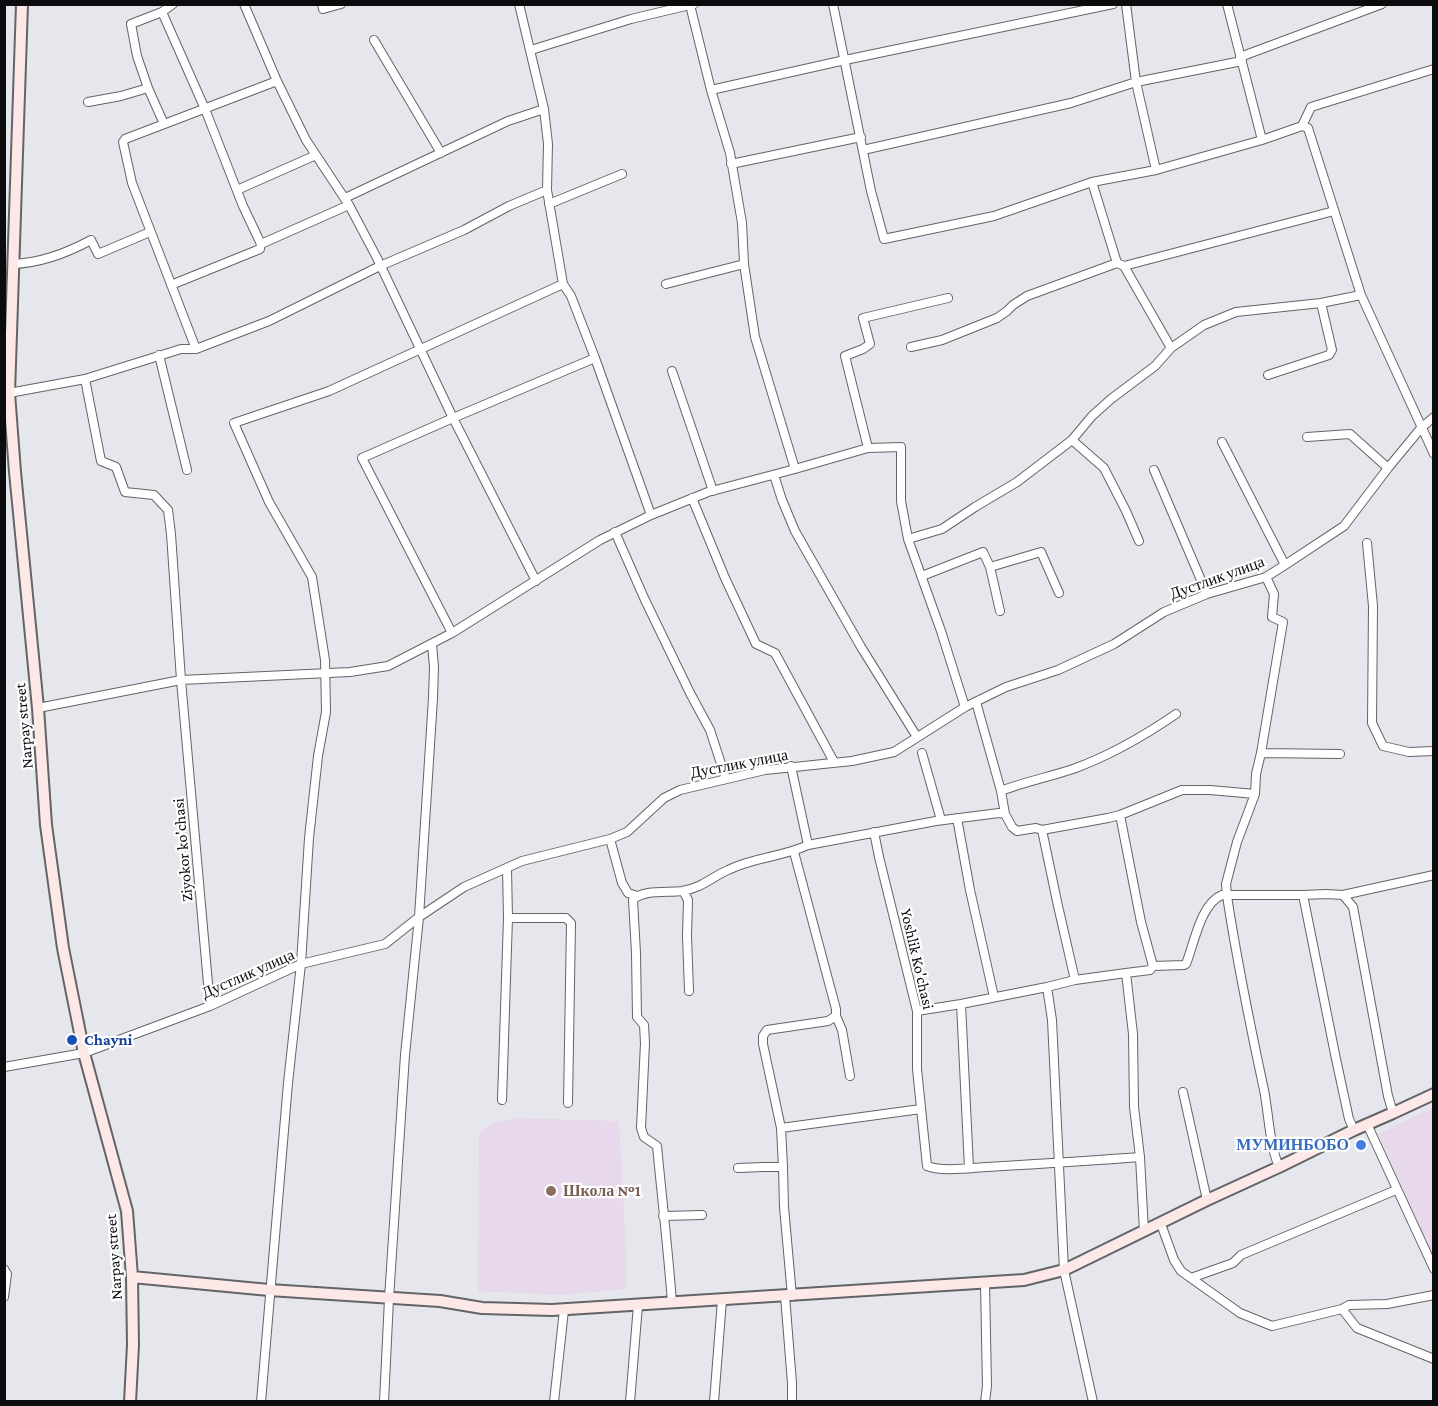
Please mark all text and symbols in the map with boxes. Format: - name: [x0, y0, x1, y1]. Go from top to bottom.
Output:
- street label: Дустлик улица: [1167, 552, 1267, 604]
- street label: Narpay street: [11, 682, 37, 770]
- street label: Дустлик улица: [688, 745, 790, 783]
- street label: Ziyokor ko'chasi: [169, 797, 197, 903]
- street label: Yoshlik Ko'chasi: [896, 907, 938, 1011]
- street label: Дустлик улица: [199, 945, 297, 1003]
- place label: Chayni: [84, 1030, 132, 1050]
- marker: Chayni: [65, 1033, 79, 1047]
- place label: МУМИНБОБО: [1236, 1135, 1349, 1155]
- marker: МУМИНБОБО: [1354, 1138, 1368, 1152]
- place label: Школа №1: [563, 1181, 641, 1201]
- marker: Школа №1: [544, 1184, 558, 1198]
- street label: Narpay street: [101, 1213, 127, 1301]

